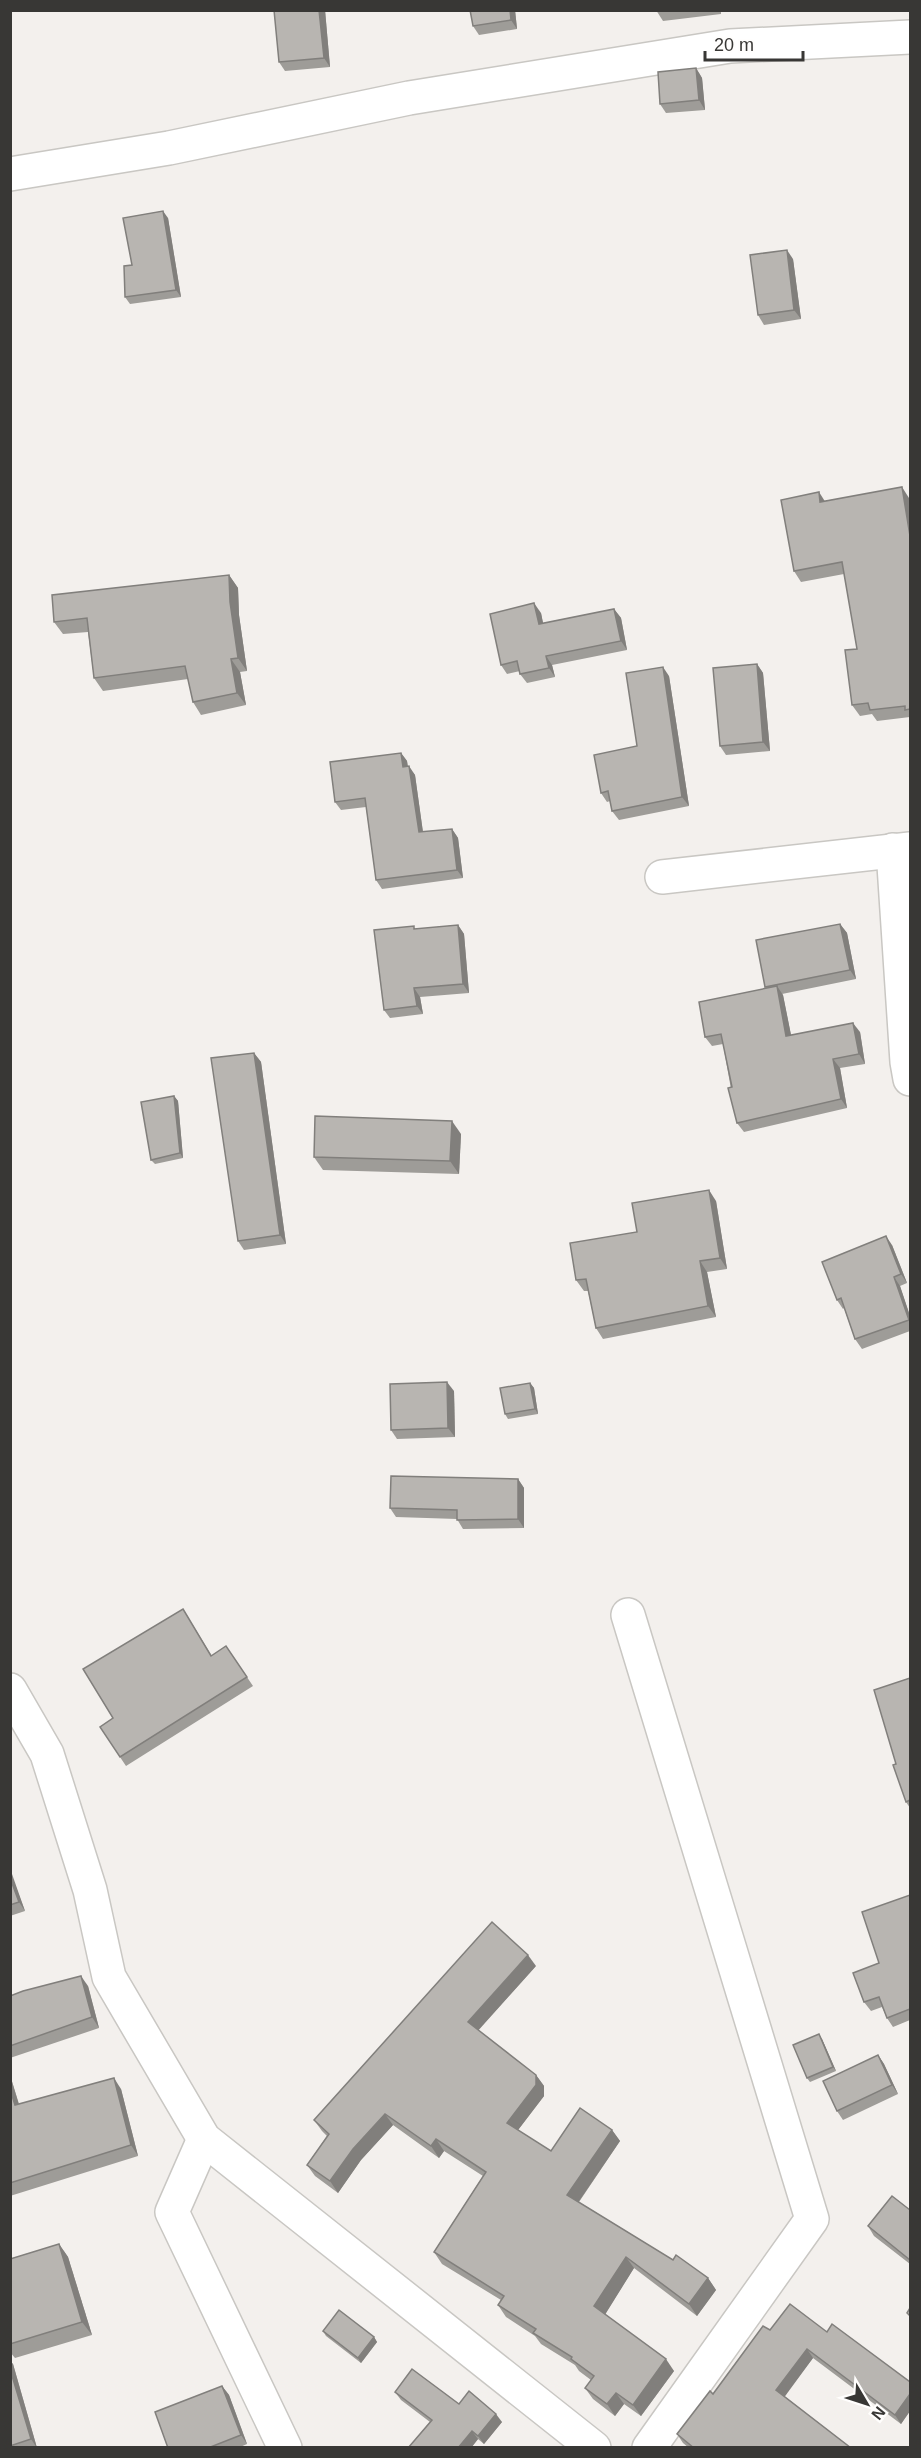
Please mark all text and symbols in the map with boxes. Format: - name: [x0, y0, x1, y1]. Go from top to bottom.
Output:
- scale bar: [705, 24, 802, 62]
- text: 20 m: [714, 35, 754, 55]
- north arrow: [837, 2374, 897, 2434]
- text: N: [868, 2403, 889, 2423]

